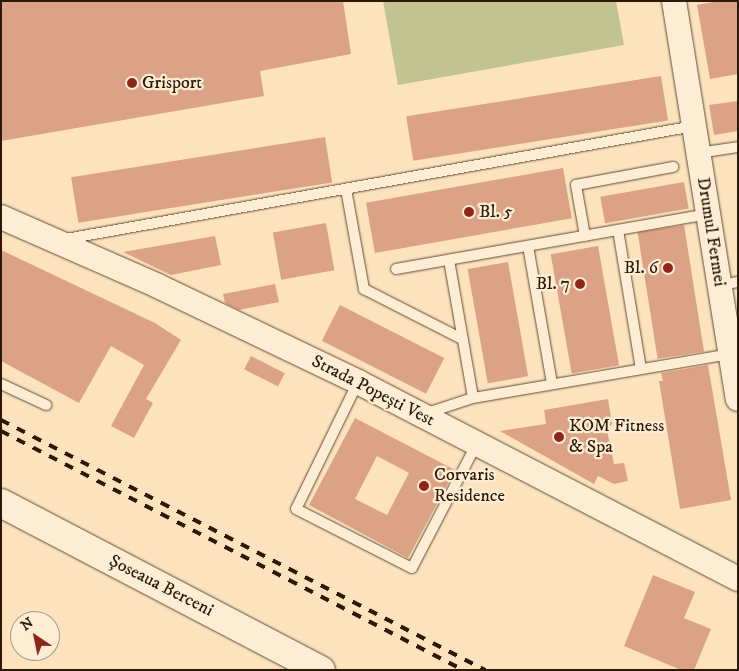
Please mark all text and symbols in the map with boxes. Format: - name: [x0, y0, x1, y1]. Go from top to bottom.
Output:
- place label: Grisport: [142, 72, 202, 94]
- marker: Grisport: [126, 77, 138, 89]
- street label: Drumul Fermei: [692, 176, 730, 288]
- place label: Bl. 5: [479, 201, 513, 223]
- marker: Bl. 5: [463, 206, 475, 218]
- place label: Bl. 6: [624, 257, 658, 279]
- marker: Bl. 6: [662, 262, 674, 274]
- place label: Bl. 7: [536, 273, 570, 295]
- marker: Bl. 7: [574, 278, 586, 290]
- street label: Strada Popești Vest: [308, 351, 438, 431]
- place label: KOM Fitness & Spa: [569, 416, 664, 458]
- marker: KOM Fitness & Spa: [553, 431, 565, 443]
- place label: Corvaris Residence: [434, 465, 505, 508]
- marker: Corvaris Residence: [418, 480, 430, 492]
- street label: Șoseaua Berceni: [105, 550, 217, 622]
- north arrow: [10, 611, 60, 661]
- text: N: [17, 614, 37, 635]

